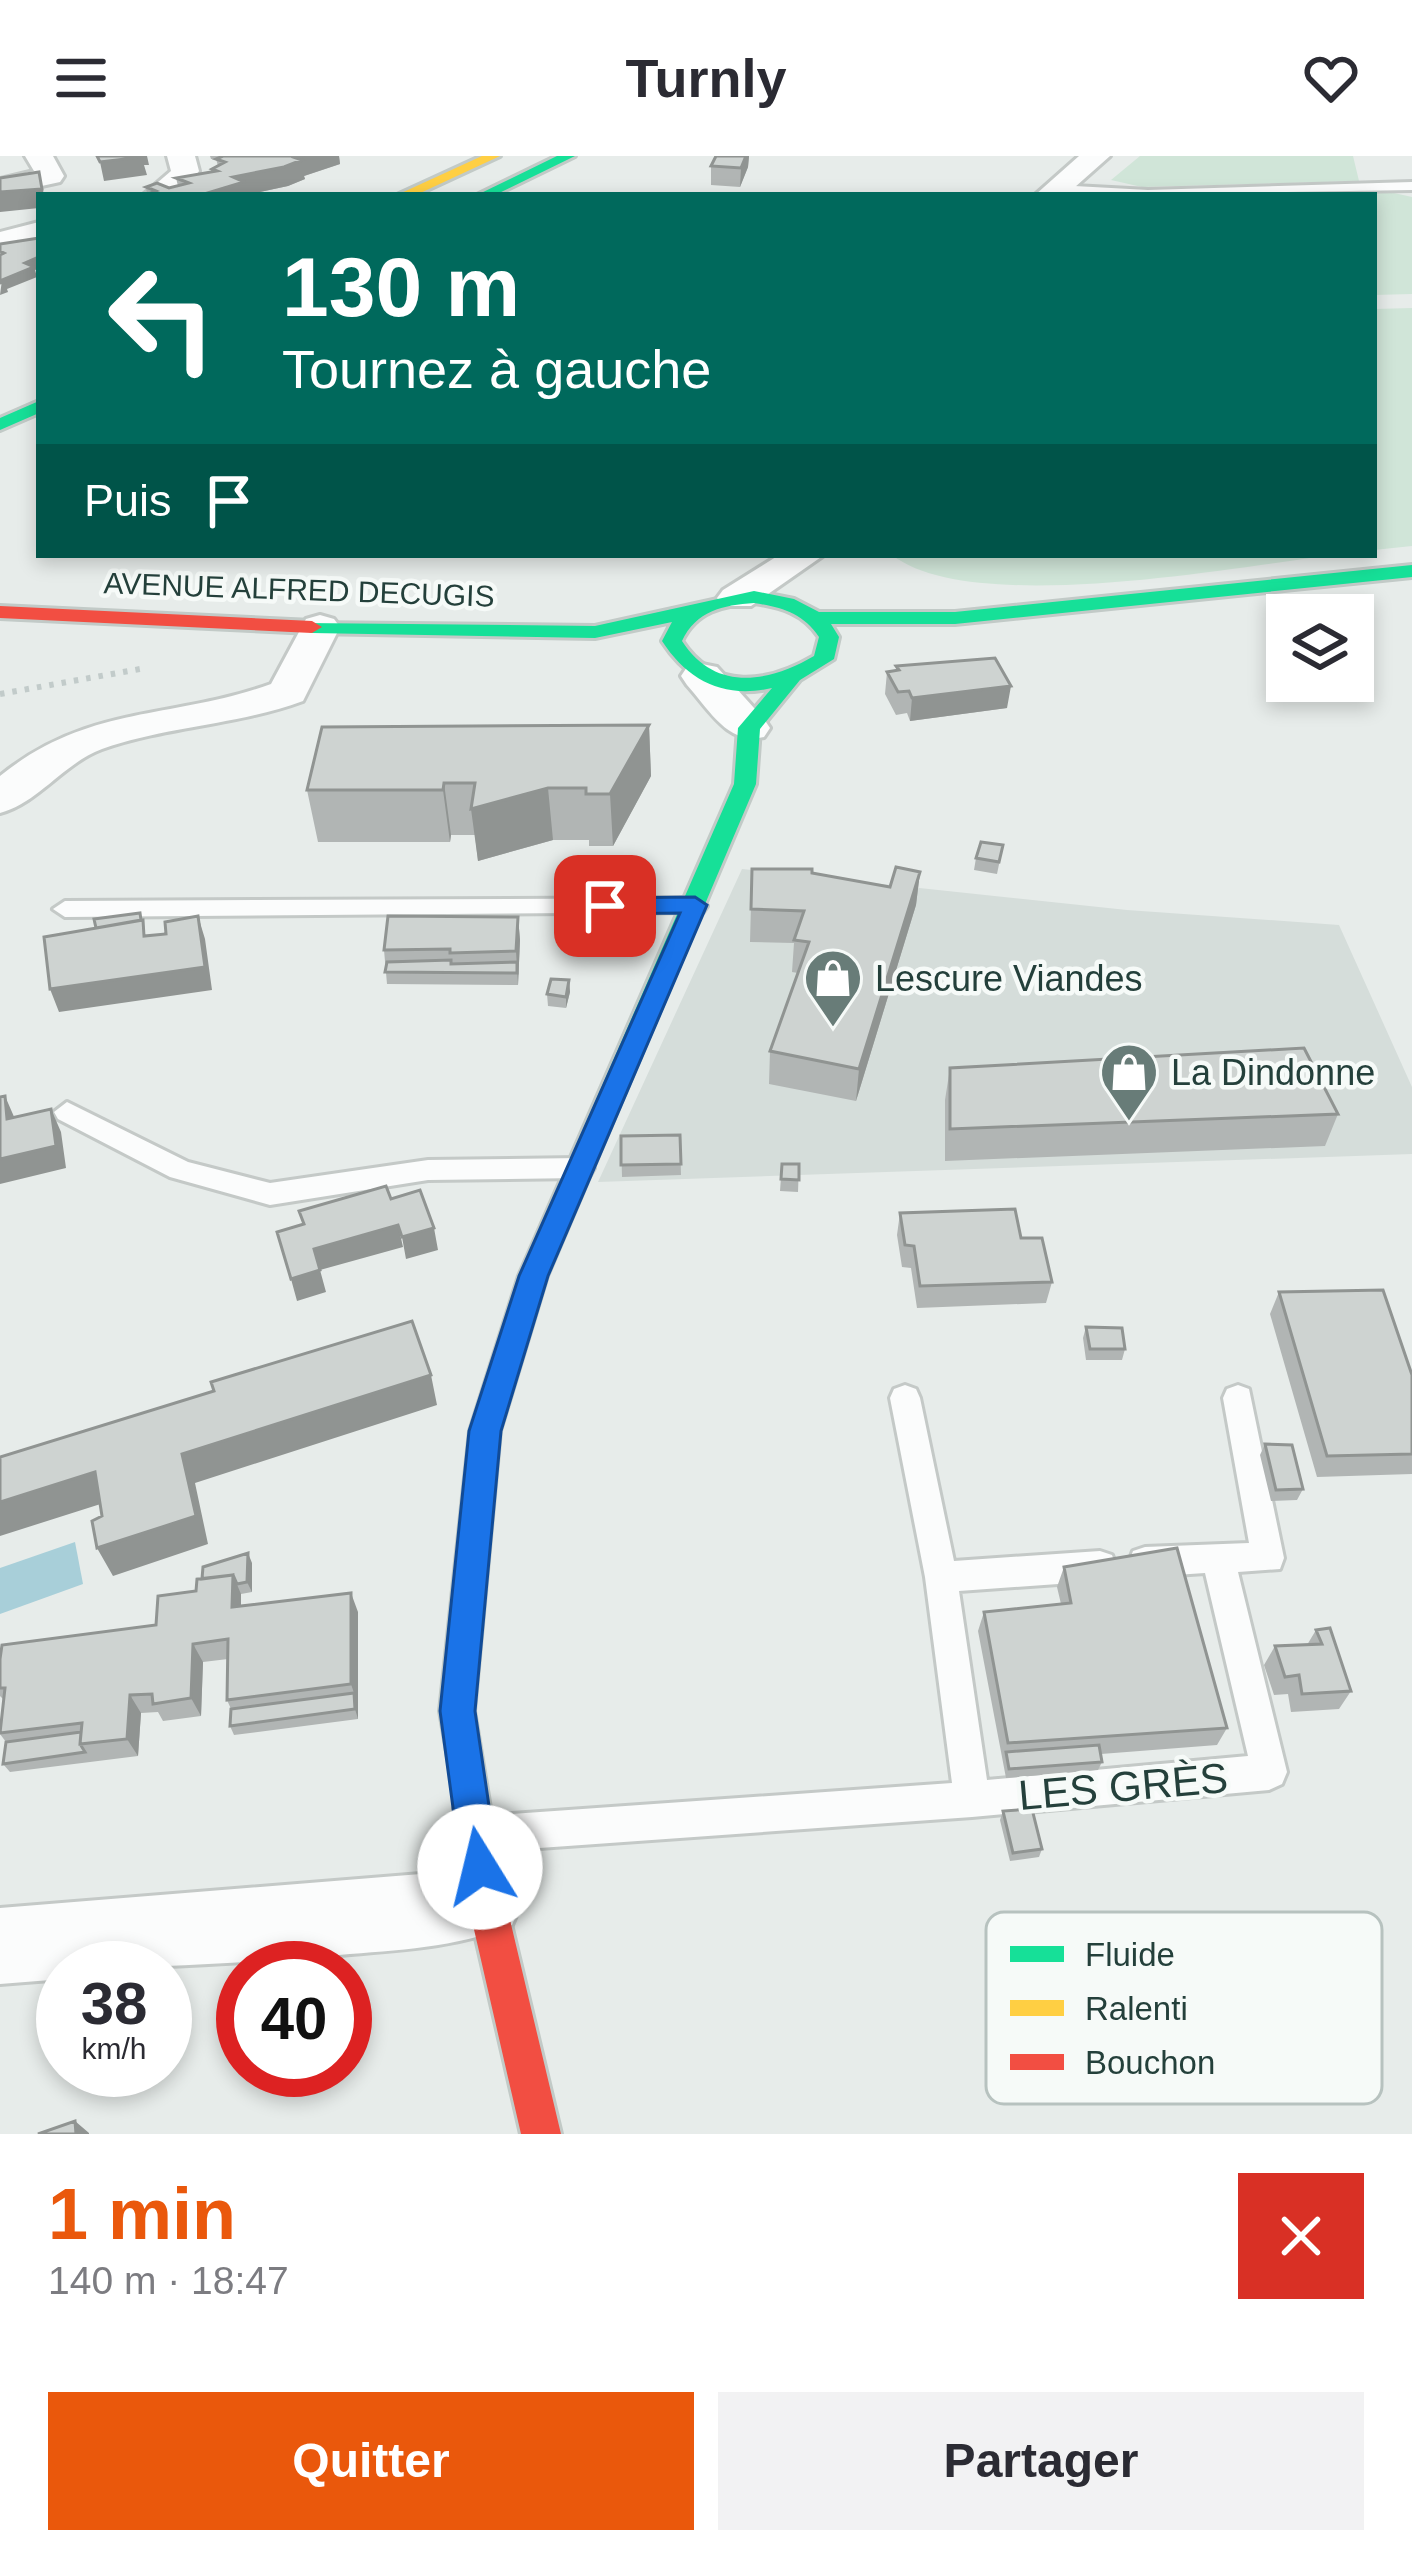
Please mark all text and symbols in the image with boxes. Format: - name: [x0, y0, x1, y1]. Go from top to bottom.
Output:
- icon: menu: [48, 45, 114, 111]
- icon: heart: [1298, 45, 1364, 111]
- text: Turnly: [626, 48, 787, 108]
- icon: left: [84, 240, 240, 396]
- text: 130 m: [282, 240, 520, 334]
- text: Tournez à gauche: [282, 339, 711, 399]
- icon: arrive: [196, 468, 262, 534]
- text: Puis: [84, 475, 172, 526]
- street label: AVENUE ALFRED DECUGIS: [103, 566, 495, 613]
- map controls: [1266, 594, 1374, 702]
- button: layers: [1266, 594, 1374, 702]
- pin: [554, 855, 656, 957]
- icon: arrive: [572, 873, 638, 939]
- shop icon: Lescure Viandes: [802, 947, 864, 1029]
- place label: Lescure Viandes: [875, 958, 1143, 999]
- shop icon: La Dindonne: [1098, 1041, 1160, 1123]
- place label: La Dindonne: [1171, 1052, 1375, 1093]
- street label: LES GRÈS: [1016, 1754, 1230, 1819]
- position arrow: [417, 1804, 543, 1930]
- legend: [986, 1912, 1382, 2104]
- text: Fluide: [1085, 1936, 1175, 1973]
- speed limit sign: 40: [216, 1941, 372, 2097]
- text: 38: [81, 1970, 147, 2037]
- text: Ralenti: [1085, 1990, 1188, 2027]
- text: km/h: [81, 2032, 147, 2065]
- text: Bouchon: [1085, 2044, 1215, 2081]
- button: close: [1238, 2173, 1364, 2299]
- text: 1 min: [48, 2174, 236, 2254]
- text: 140 m · 18:47: [48, 2259, 289, 2302]
- button: Quitter: [48, 2392, 694, 2530]
- button: Partager: [718, 2392, 1364, 2530]

